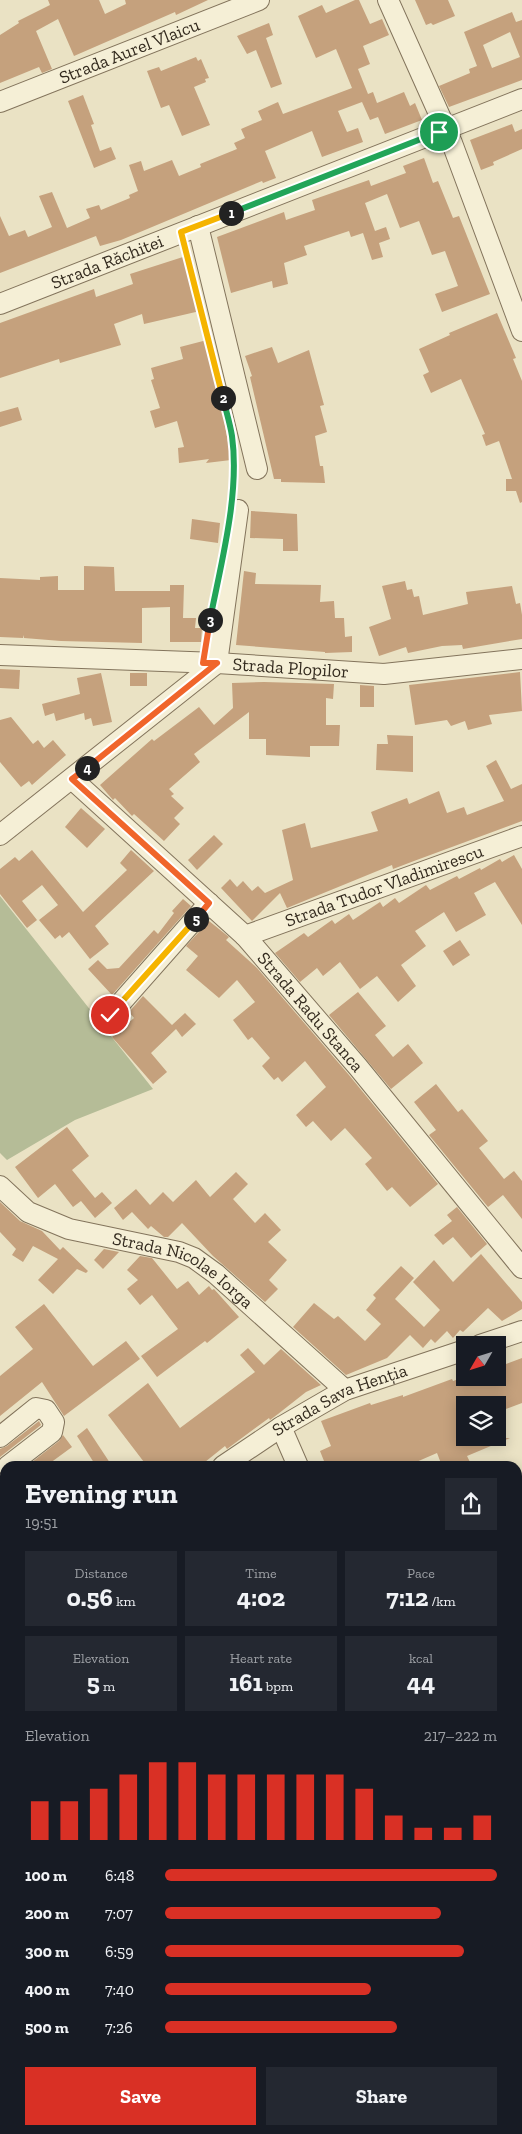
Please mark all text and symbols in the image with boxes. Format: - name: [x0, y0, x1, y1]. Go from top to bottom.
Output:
- street label: Strada Aurel Vlaicu: [56, 14, 203, 89]
- pin: [418, 111, 460, 153]
- icon: arrive: [425, 118, 453, 146]
- pin: 1: [218, 200, 244, 226]
- text: 1: [229, 205, 234, 222]
- street label: Strada Răchitei: [48, 230, 166, 294]
- pin: 2: [210, 386, 236, 410]
- text: 2: [220, 390, 227, 407]
- pin: 3: [198, 608, 222, 632]
- text: 3: [207, 612, 214, 629]
- street label: Strada Plopilor: [232, 653, 349, 683]
- pin: 4: [74, 756, 100, 780]
- text: 4: [84, 760, 91, 777]
- street label: Strada Tudor Vladimirescu: [282, 840, 486, 932]
- pin: 5: [184, 906, 208, 932]
- text: 5: [193, 911, 200, 928]
- street label: Strada Radu Stanca: [253, 947, 369, 1077]
- pin: [89, 994, 131, 1036]
- icon: check: [96, 1001, 124, 1029]
- street label: Strada Nicolae Iorga: [110, 1227, 258, 1313]
- north arrow: [456, 1336, 506, 1386]
- map controls: [456, 1336, 506, 1446]
- street label: Strada Sava Henția: [268, 1359, 410, 1441]
- button: layers: [456, 1396, 506, 1446]
- text: Evening run: [25, 1477, 178, 1510]
- button: share: [445, 1478, 497, 1530]
- text: 19:51: [25, 1513, 58, 1532]
- text: Distance: [75, 1565, 127, 1582]
- text: Time: [245, 1565, 277, 1582]
- text: Pace: [407, 1565, 435, 1582]
- text: 0.56: [66, 1582, 113, 1612]
- text: 4:02: [237, 1582, 285, 1612]
- text: 7:12: [386, 1582, 428, 1612]
- text: km: [113, 1593, 136, 1610]
- text: /km: [428, 1593, 456, 1610]
- text: Elevation: [73, 1650, 129, 1667]
- text: Heart rate: [230, 1650, 292, 1667]
- text: kcal: [409, 1650, 433, 1667]
- text: 5: [87, 1667, 100, 1697]
- text: 161: [229, 1667, 263, 1697]
- text: 44: [407, 1667, 435, 1697]
- text: m: [100, 1678, 115, 1695]
- text: bpm: [263, 1678, 293, 1695]
- text: Elevation: [25, 1726, 90, 1745]
- text: 217–222 m: [424, 1726, 497, 1745]
- text: 100 m: [25, 1866, 67, 1885]
- text: 6:48: [105, 1866, 134, 1885]
- text: 200 m: [25, 1904, 69, 1923]
- text: 7:07: [105, 1904, 133, 1923]
- text: 300 m: [25, 1942, 69, 1961]
- text: 6:59: [105, 1942, 134, 1961]
- text: 400 m: [25, 1980, 70, 1999]
- text: 7:40: [105, 1980, 134, 1999]
- text: 500 m: [25, 2018, 69, 2037]
- text: 7:26: [105, 2018, 133, 2037]
- button: Save: [25, 2067, 256, 2125]
- button: Share: [266, 2067, 497, 2125]

